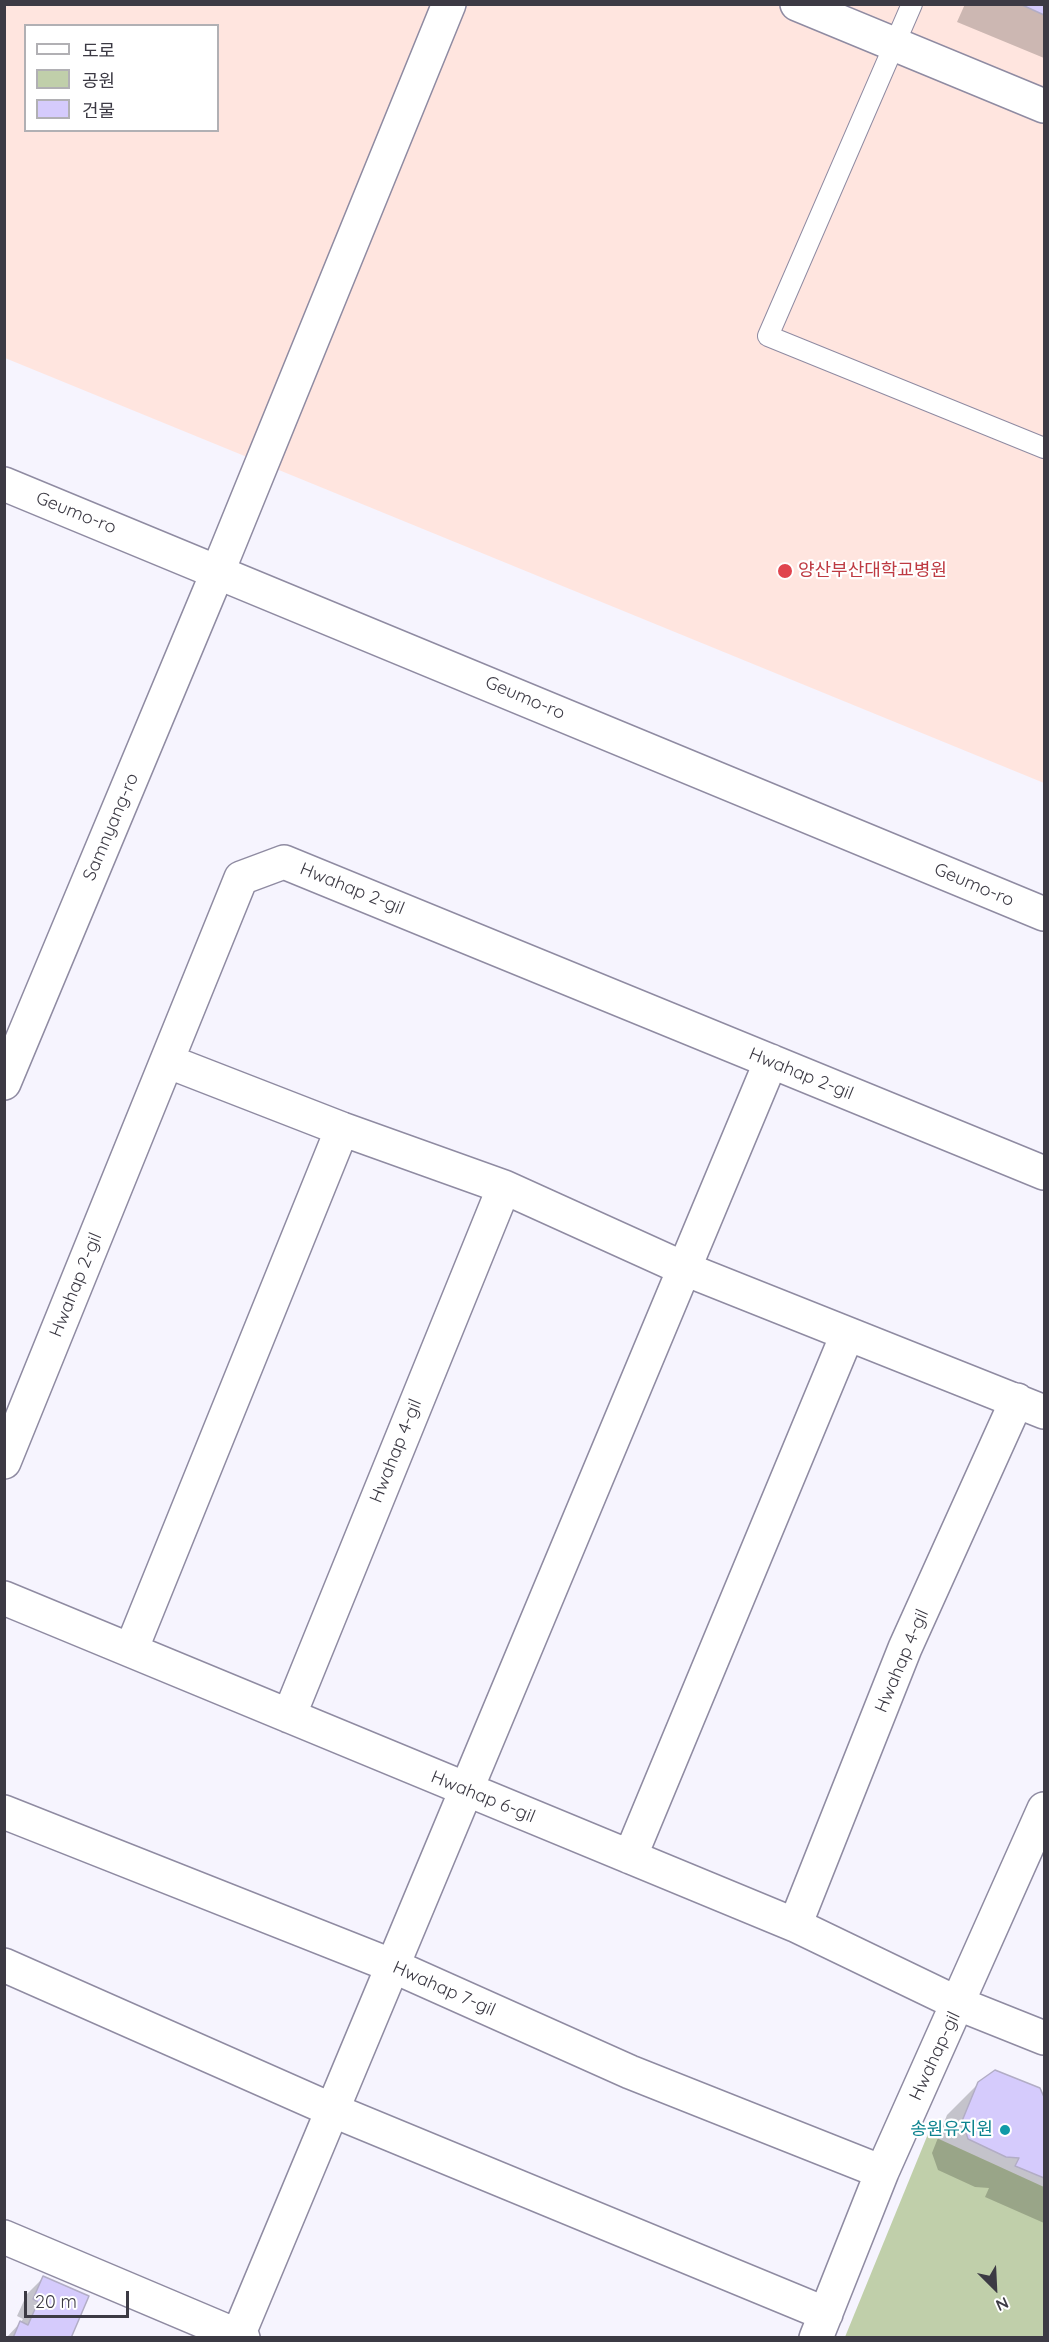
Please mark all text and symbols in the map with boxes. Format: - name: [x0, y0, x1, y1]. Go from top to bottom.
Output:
- legend: [24, 24, 219, 132]
- text: 도로: [82, 39, 115, 62]
- text: 공원: [82, 69, 115, 92]
- text: 건물: [82, 99, 115, 122]
- street label: Geumo-ro: [33, 487, 119, 539]
- place label: 양산부산대학교병원: [798, 560, 947, 582]
- marker: 양산부산대학교병원: [776, 562, 794, 580]
- street label: Geumo-ro: [482, 672, 568, 724]
- street label: Samnyang-ro: [79, 770, 143, 884]
- street label: Hwahap 2-gil: [297, 858, 407, 920]
- street label: Geumo-ro: [931, 859, 1017, 911]
- street label: Hwahap 2-gil: [746, 1043, 856, 1105]
- street label: Hwahap 2-gil: [45, 1230, 107, 1340]
- street label: Hwahap 4-gil: [365, 1396, 427, 1506]
- street label: Hwahap 4-gil: [871, 1606, 933, 1716]
- street label: Hwahap 6-gil: [428, 1766, 538, 1828]
- street label: Hwahap 7-gil: [389, 1957, 499, 2021]
- street label: Hwahap-gil: [905, 2008, 965, 2104]
- place label: 송원유지원: [910, 2119, 993, 2141]
- marker: 송원유지원: [998, 2123, 1012, 2137]
- north arrow: [965, 2258, 1025, 2318]
- scale bar: [27, 2279, 132, 2317]
- text: 20 m: [35, 2290, 77, 2313]
- text: N: [993, 2293, 1012, 2316]

